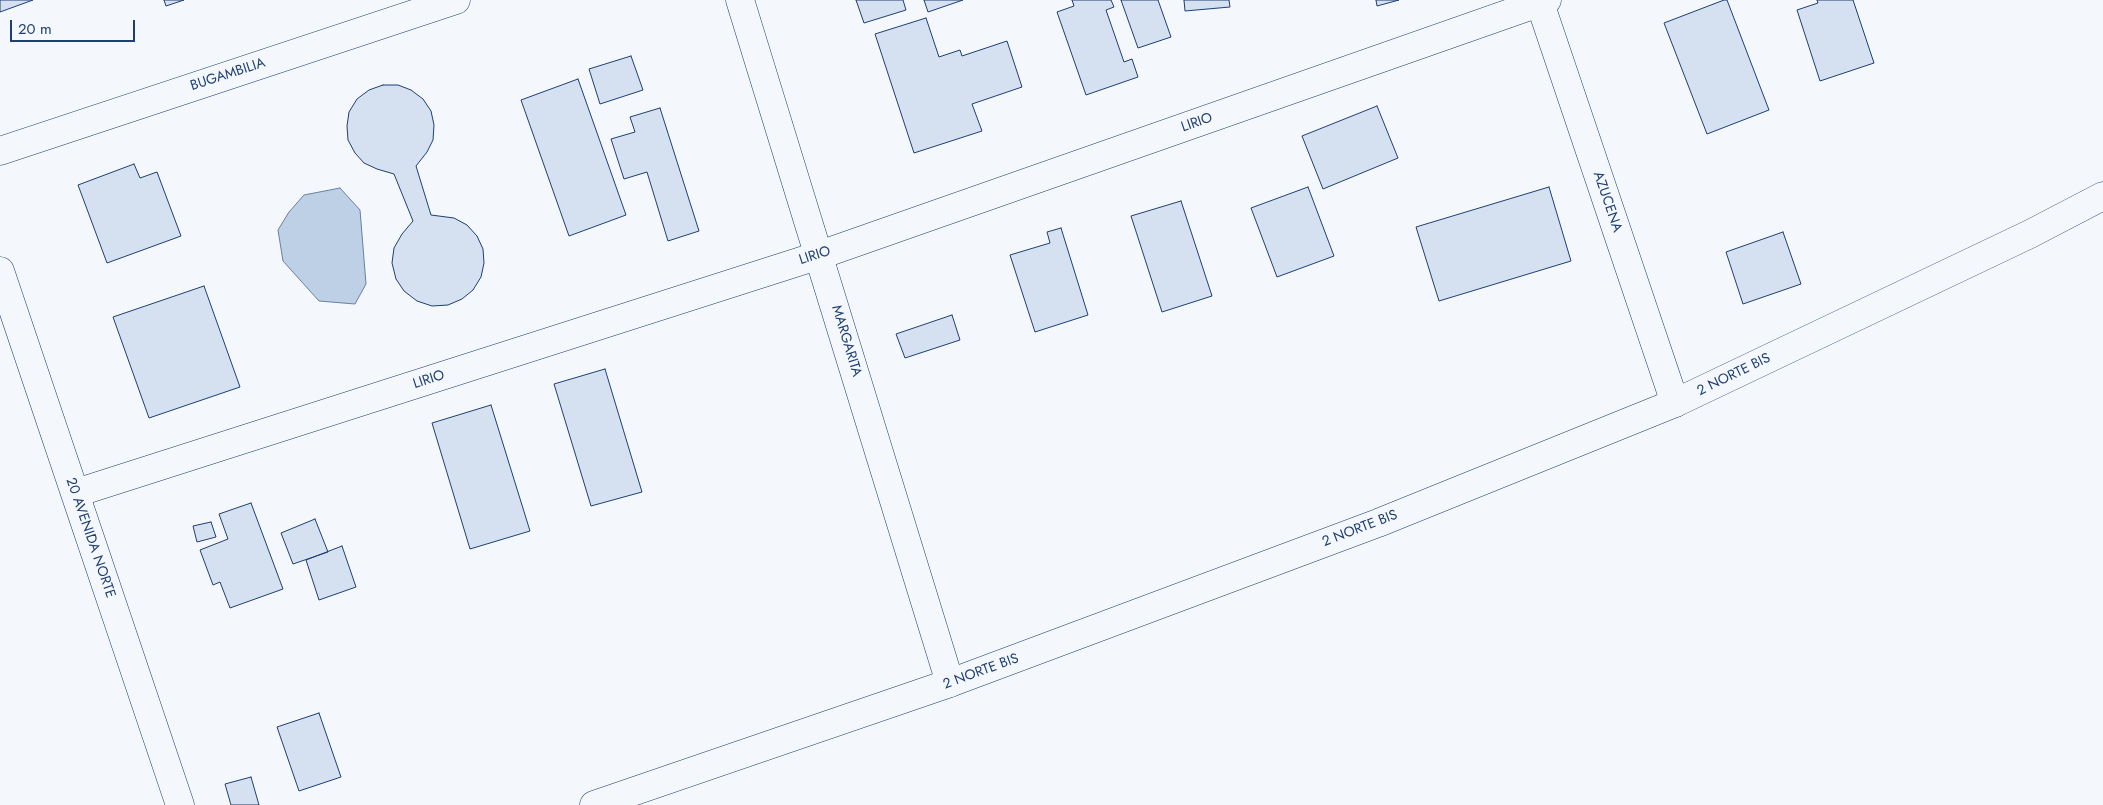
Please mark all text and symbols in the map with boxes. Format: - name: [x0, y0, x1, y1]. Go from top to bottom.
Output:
- scale bar: [12, 10, 138, 42]
- text: 20 m: [18, 18, 52, 40]
- street label: BUGAMBILIA: [188, 55, 268, 95]
- street label: LIRIO: [1179, 110, 1215, 136]
- street label: AZUCENA: [1589, 169, 1625, 235]
- street label: LIRIO: [797, 243, 833, 269]
- street label: MARGARITA: [827, 303, 865, 379]
- street label: 2 NORTE BIS: [1695, 350, 1773, 400]
- street label: LIRIO: [411, 367, 447, 393]
- street label: 20 AVENIDA NORTE: [62, 476, 118, 600]
- street label: 2 NORTE BIS: [1320, 507, 1400, 551]
- street label: 2 NORTE BIS: [941, 651, 1021, 693]

